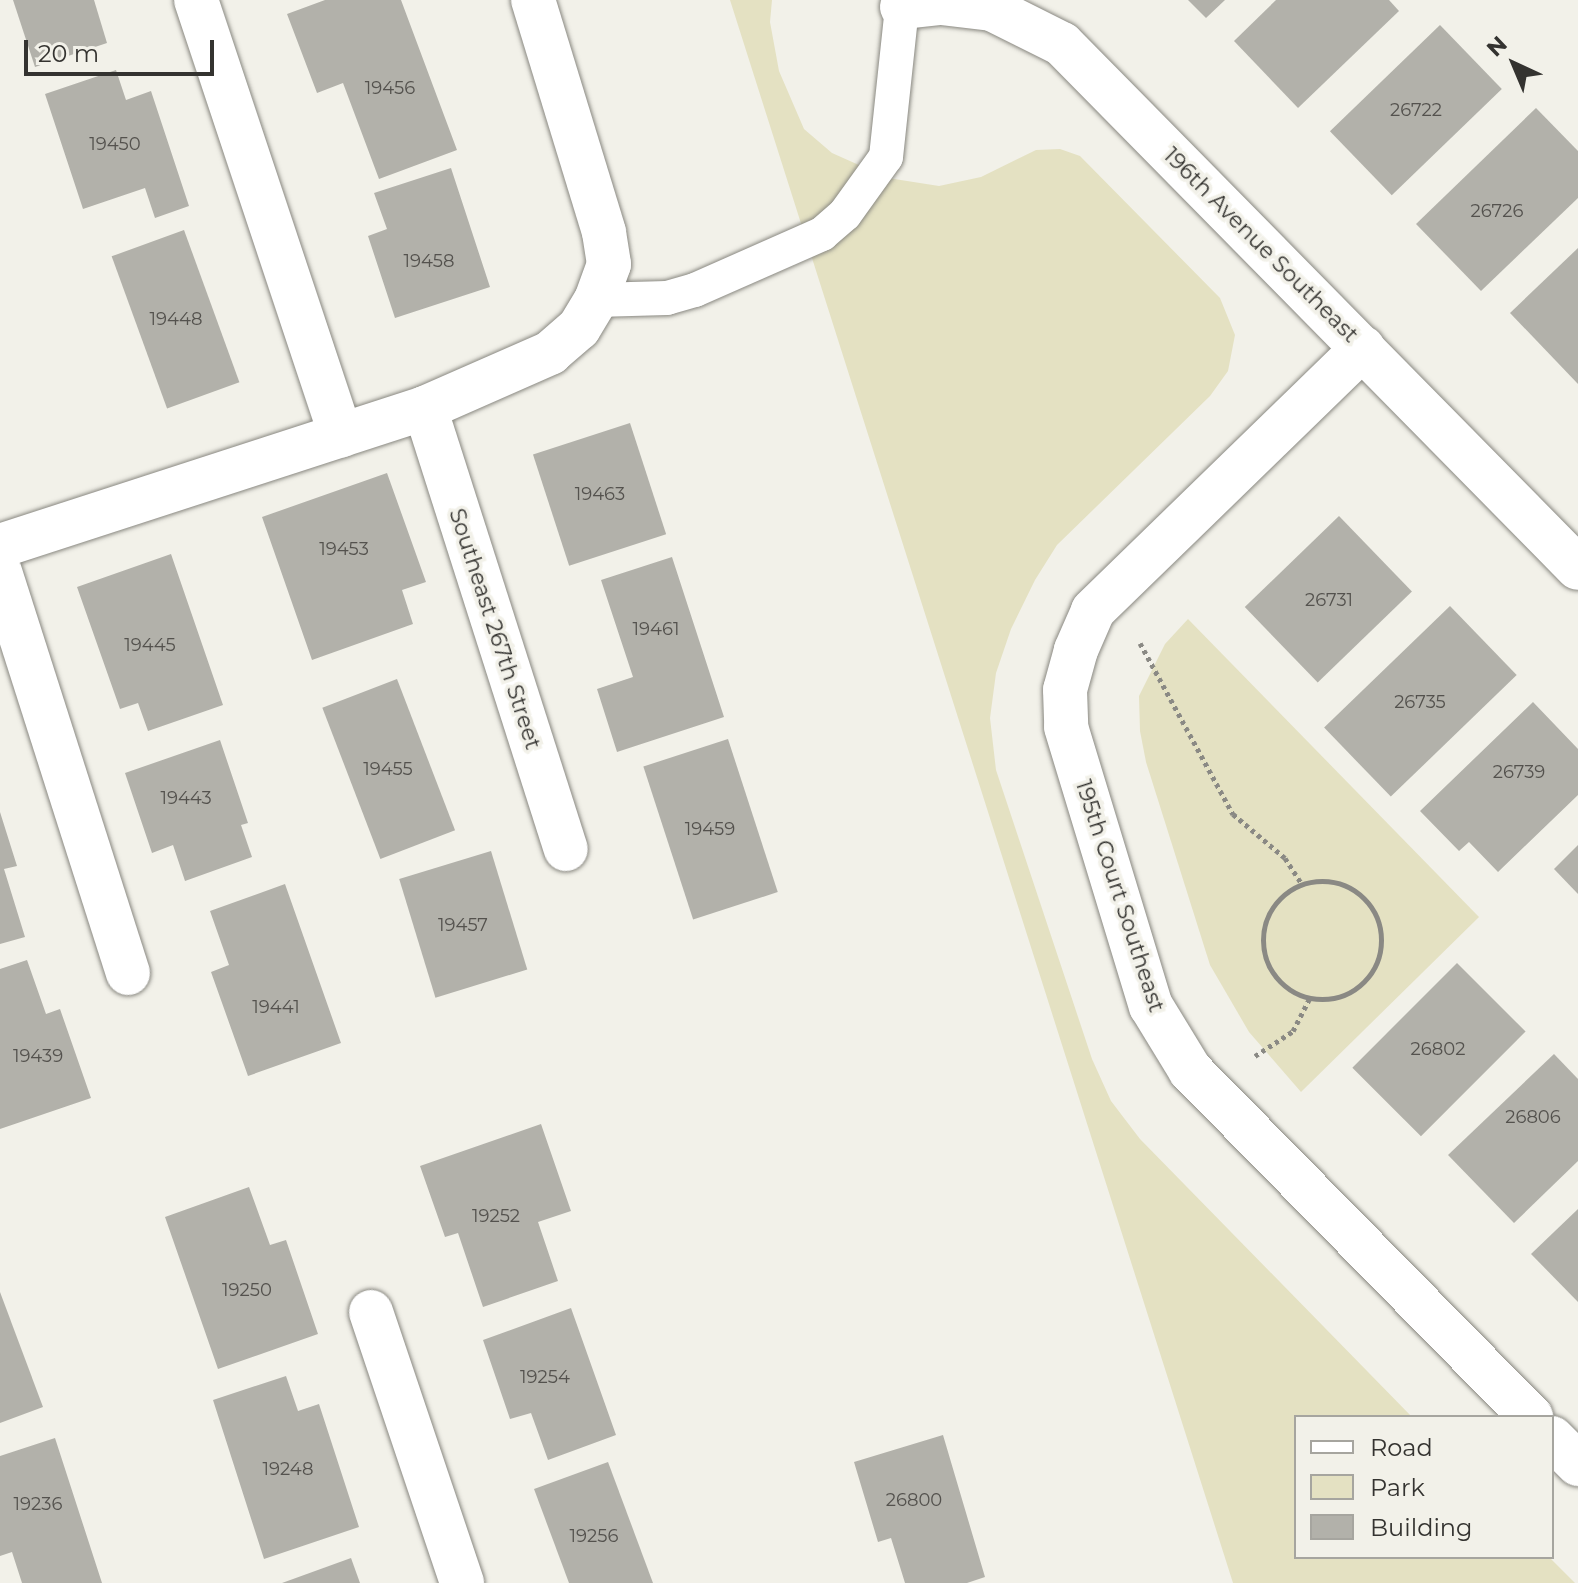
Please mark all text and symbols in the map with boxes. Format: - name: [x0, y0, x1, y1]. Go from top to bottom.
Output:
- scale bar: [28, 24, 218, 74]
- north arrow: [1474, 24, 1554, 104]
- text: N: [1481, 30, 1513, 62]
- text: 20 m: [38, 39, 99, 68]
- house number: 19456: [365, 77, 415, 99]
- house number: 26722: [1390, 99, 1442, 121]
- house number: 19450: [89, 133, 141, 155]
- street label: 196th Avenue Southeast: [1158, 142, 1364, 348]
- house number: 26726: [1471, 200, 1523, 222]
- house number: 19458: [404, 250, 454, 272]
- house number: 19448: [150, 308, 202, 330]
- house number: 19463: [575, 483, 625, 505]
- street label: Southeast 267th Street: [444, 505, 546, 753]
- house number: 19453: [319, 538, 369, 560]
- house number: 26731: [1305, 589, 1353, 611]
- house number: 19461: [633, 618, 679, 640]
- house number: 19445: [124, 634, 176, 656]
- house number: 26735: [1394, 691, 1446, 713]
- house number: 19455: [363, 758, 413, 780]
- house number: 26739: [1493, 761, 1545, 783]
- street label: 195th Court Southeast: [1070, 777, 1170, 1015]
- house number: 19443: [160, 787, 212, 809]
- house number: 19459: [685, 818, 735, 840]
- house number: 19457: [438, 914, 488, 936]
- house number: 19441: [252, 996, 300, 1018]
- house number: 26802: [1411, 1038, 1465, 1060]
- house number: 19439: [13, 1045, 63, 1067]
- house number: 26806: [1505, 1106, 1561, 1128]
- house number: 19252: [472, 1205, 520, 1227]
- house number: 19250: [222, 1279, 272, 1301]
- house number: 19254: [520, 1366, 570, 1388]
- legend: [1294, 1415, 1554, 1559]
- text: Road: [1370, 1433, 1433, 1462]
- house number: 19248: [263, 1458, 313, 1480]
- text: Park: [1370, 1473, 1425, 1502]
- house number: 26800: [886, 1489, 942, 1511]
- house number: 19236: [14, 1493, 62, 1515]
- text: Building: [1370, 1513, 1473, 1542]
- house number: 19256: [570, 1525, 618, 1547]

